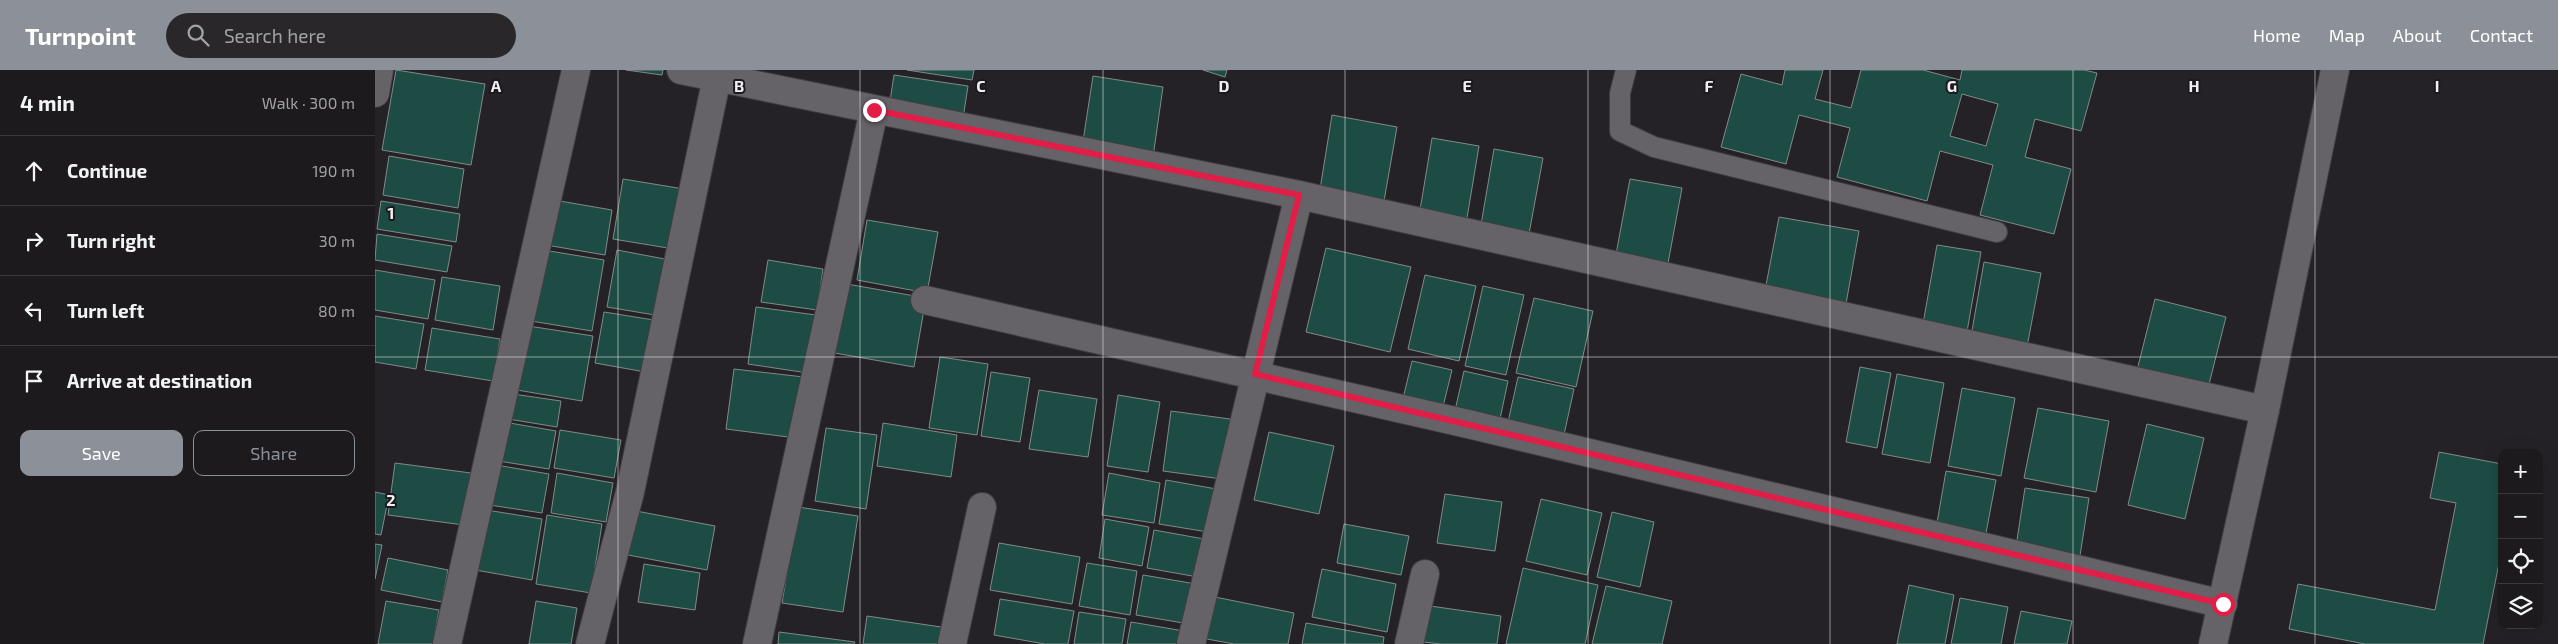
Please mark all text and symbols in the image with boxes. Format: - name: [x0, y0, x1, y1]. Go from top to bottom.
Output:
- search box: [166, 13, 516, 58]
- text: Turnpoint: [25, 21, 136, 50]
- icon: search: [184, 21, 212, 49]
- text: Search here: [224, 24, 326, 47]
- text: Home: [2253, 24, 2301, 46]
- text: Map: [2329, 24, 2365, 46]
- text: About: [2393, 24, 2442, 46]
- text: Contact: [2470, 24, 2533, 46]
- text: A: [491, 76, 502, 95]
- text: B: [734, 76, 744, 95]
- text: C: [976, 76, 986, 95]
- text: D: [1219, 76, 1230, 95]
- text: E: [1462, 76, 1472, 95]
- text: F: [1705, 76, 1714, 95]
- text: G: [1947, 76, 1957, 95]
- text: H: [2188, 76, 2200, 95]
- text: I: [2435, 76, 2439, 95]
- text: 4 min: [20, 90, 75, 115]
- text: Walk · 300 m: [262, 93, 355, 112]
- route end: [863, 99, 886, 122]
- icon: ahead: [20, 157, 48, 185]
- text: Continue: [67, 159, 147, 182]
- text: 190 m: [312, 161, 355, 180]
- text: 1: [388, 203, 394, 222]
- icon: right: [20, 227, 48, 255]
- text: Turn right: [67, 229, 155, 252]
- text: 30 m: [319, 231, 355, 250]
- icon: left: [20, 297, 48, 325]
- text: Turn left: [67, 299, 144, 322]
- text: 80 m: [318, 301, 355, 320]
- icon: arrive: [20, 367, 48, 395]
- text: Arrive at destination: [67, 369, 252, 392]
- button: Save: [20, 430, 183, 476]
- button: Share: [193, 430, 355, 476]
- map controls: [2498, 449, 2543, 629]
- button: +: [2498, 449, 2543, 494]
- text: 2: [386, 490, 396, 509]
- button: −: [2498, 494, 2543, 539]
- button: locate: [2498, 539, 2543, 584]
- button: layers: [2498, 584, 2543, 629]
- route start: [2212, 593, 2235, 616]

